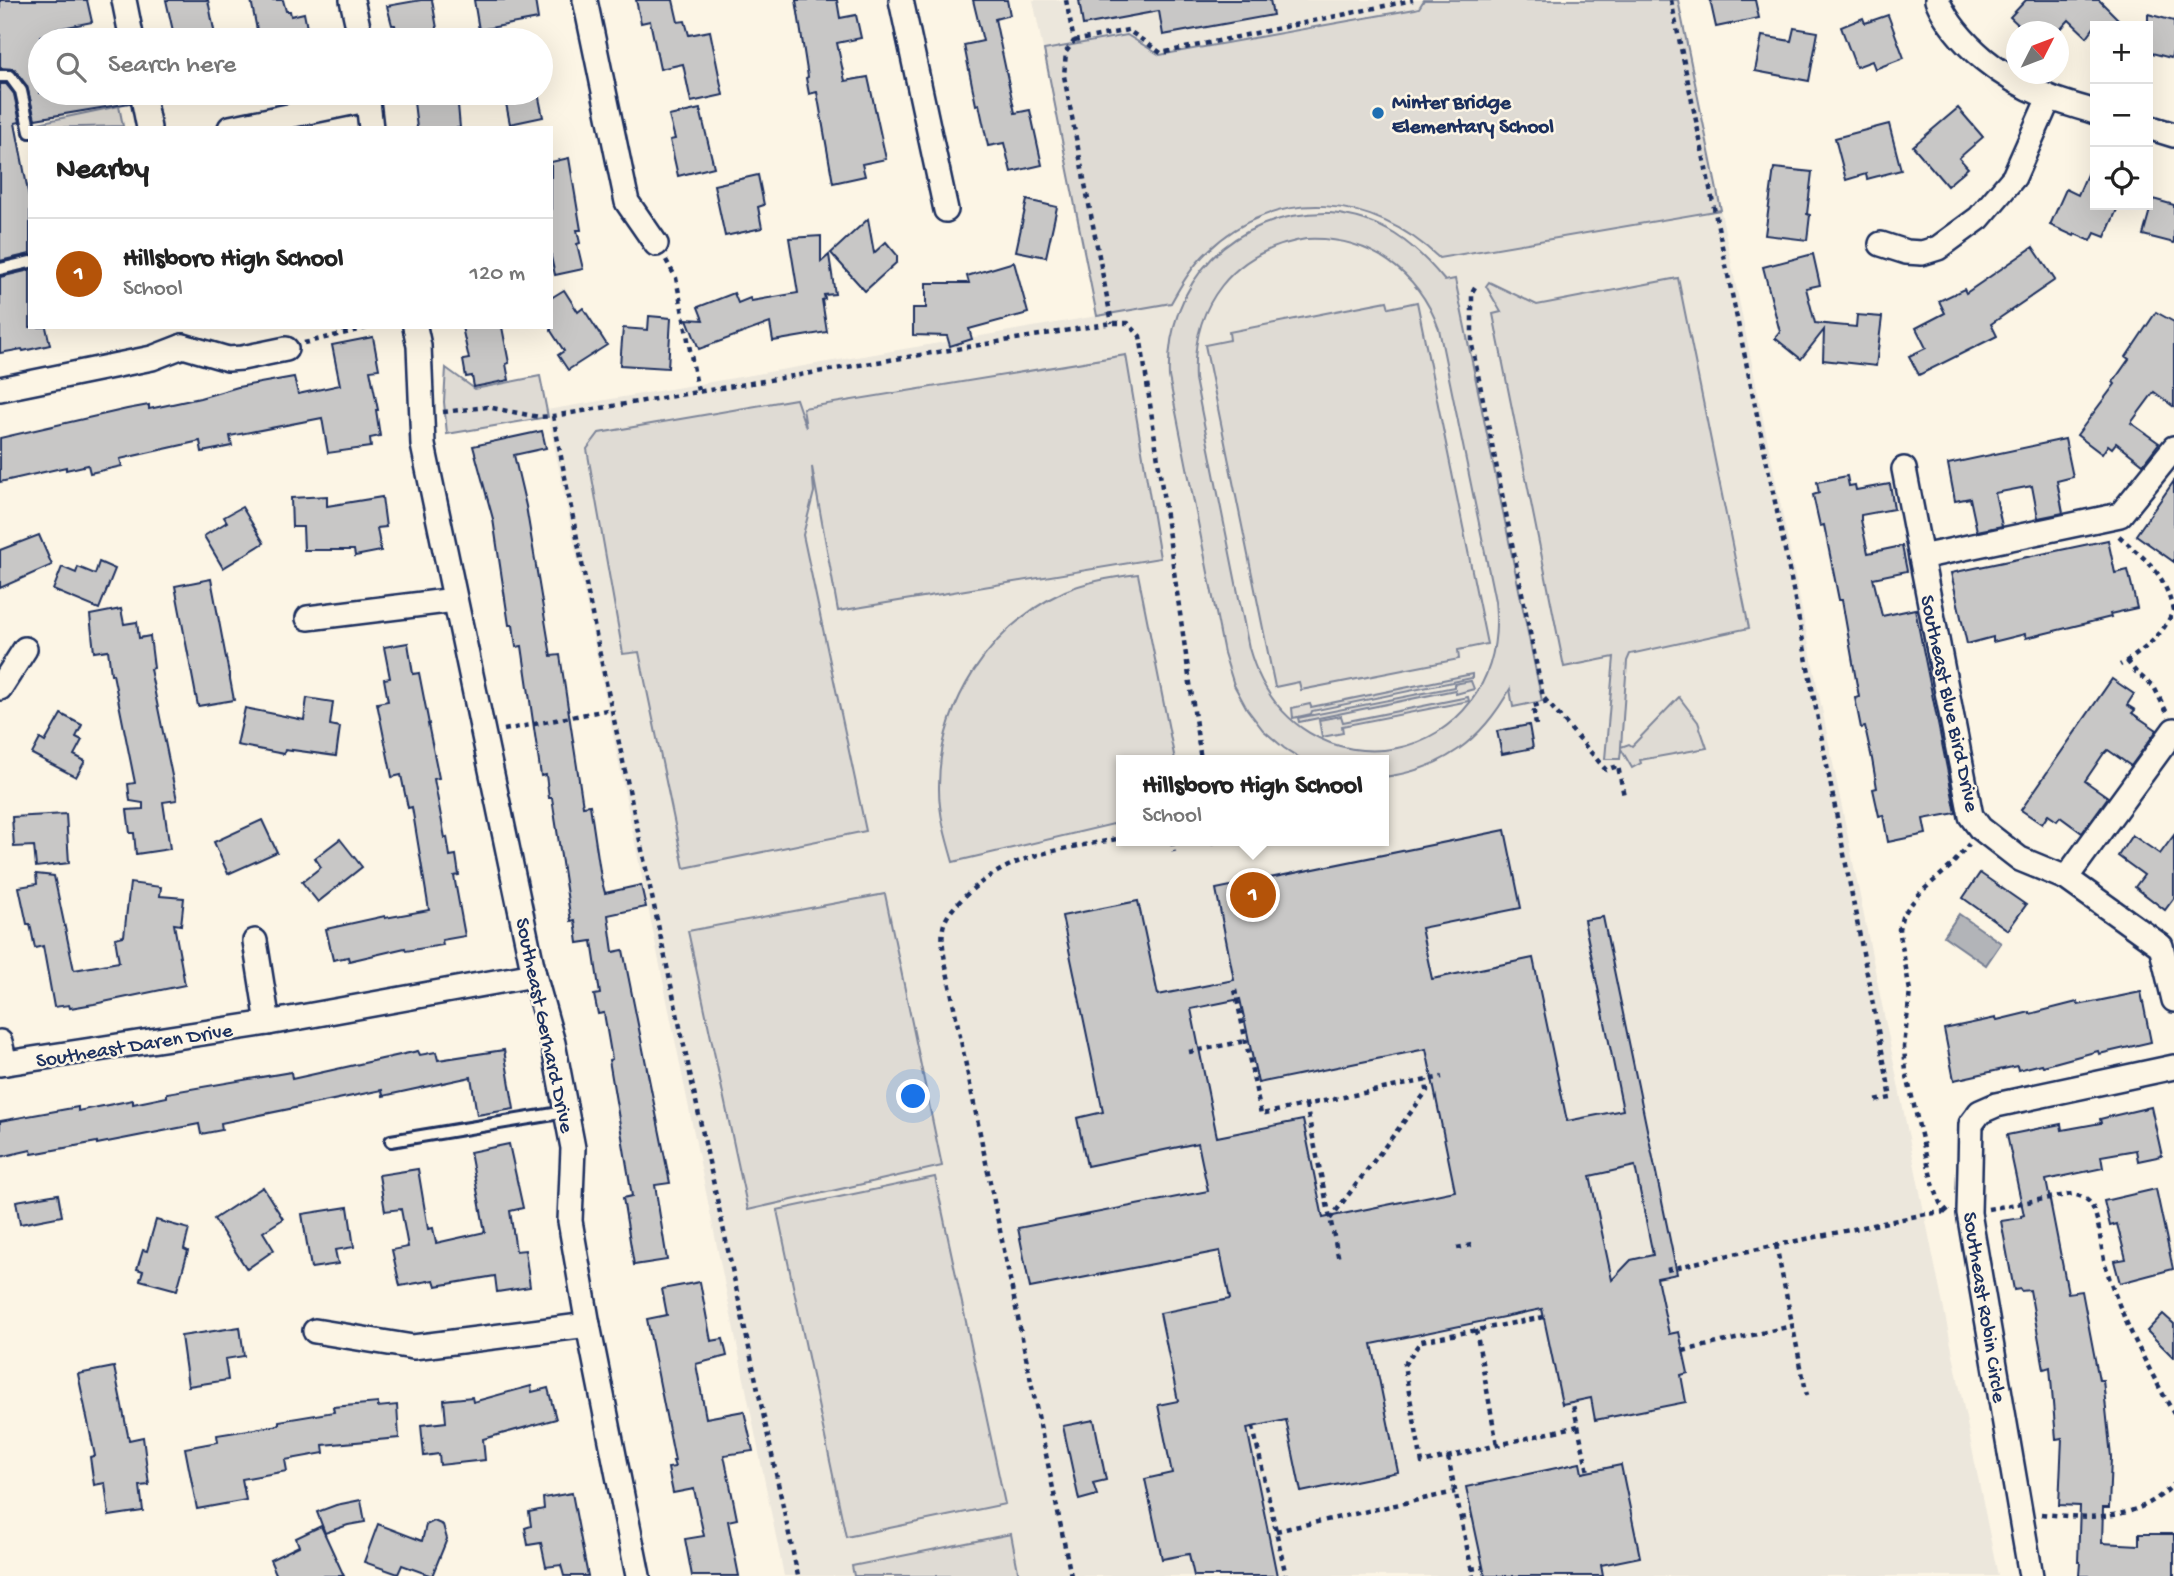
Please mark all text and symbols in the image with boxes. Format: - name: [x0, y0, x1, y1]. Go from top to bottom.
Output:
- north arrow: [2006, 21, 2069, 84]
- map controls: [2090, 21, 2153, 210]
- button: +: [2090, 21, 2153, 84]
- search box: [28, 28, 553, 105]
- icon: search: [52, 48, 90, 86]
- text: Search here: [108, 51, 236, 82]
- button: −: [2090, 84, 2153, 147]
- place label: Minter Bridge Elementary School: [1392, 92, 1554, 141]
- marker: Minter Bridge Elementary School: [1370, 105, 1386, 121]
- button: locate: [2090, 147, 2153, 210]
- text: Nearby: [56, 154, 149, 189]
- text: Hillsboro High School: [123, 245, 344, 276]
- text: 1: [74, 261, 84, 288]
- text: 120 m: [470, 261, 525, 288]
- text: School: [123, 276, 183, 303]
- street label: Southeast Blue Bird Drive: [1912, 593, 1983, 816]
- popup: [1116, 755, 1389, 846]
- text: Hillsboro High School: [1142, 772, 1363, 803]
- text: School: [1142, 803, 1202, 830]
- pin: 1: [1230, 869, 1276, 921]
- street label: Southeast Gerhard Drive: [508, 916, 578, 1137]
- street label: Southeast Daren Drive: [35, 1019, 236, 1075]
- your location: [896, 1079, 930, 1113]
- street label: Southeast Robin Circle: [1955, 1210, 2010, 1406]

